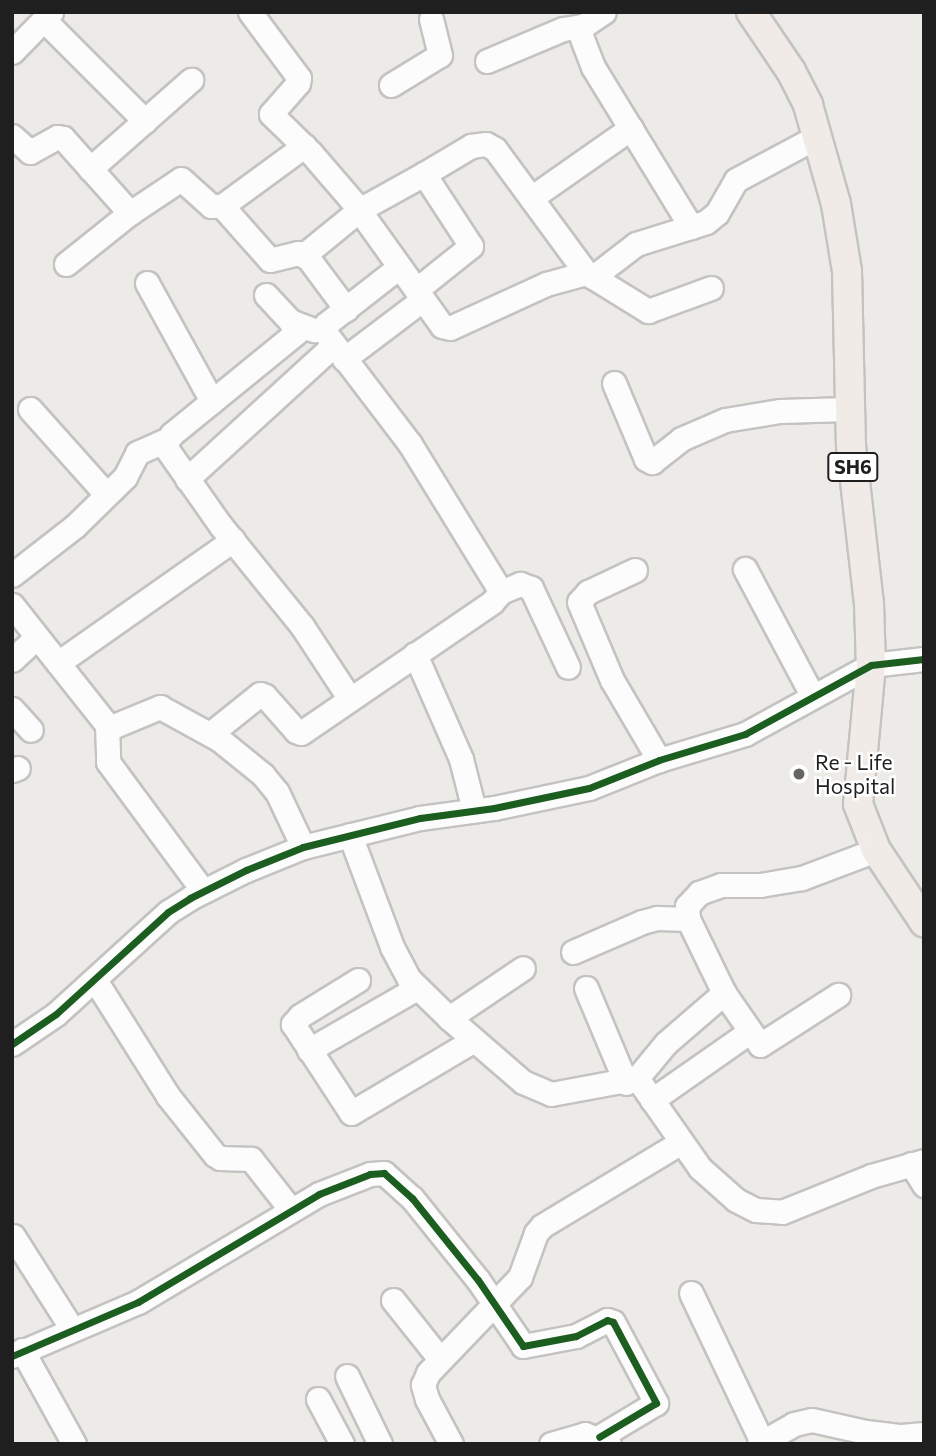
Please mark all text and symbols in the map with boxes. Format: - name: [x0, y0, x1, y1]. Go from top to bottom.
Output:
- road number: SH6: [827, 452, 879, 482]
- place label: Re - Life Hospital: [815, 749, 895, 799]
- marker: Re - Life Hospital: [789, 764, 809, 784]

